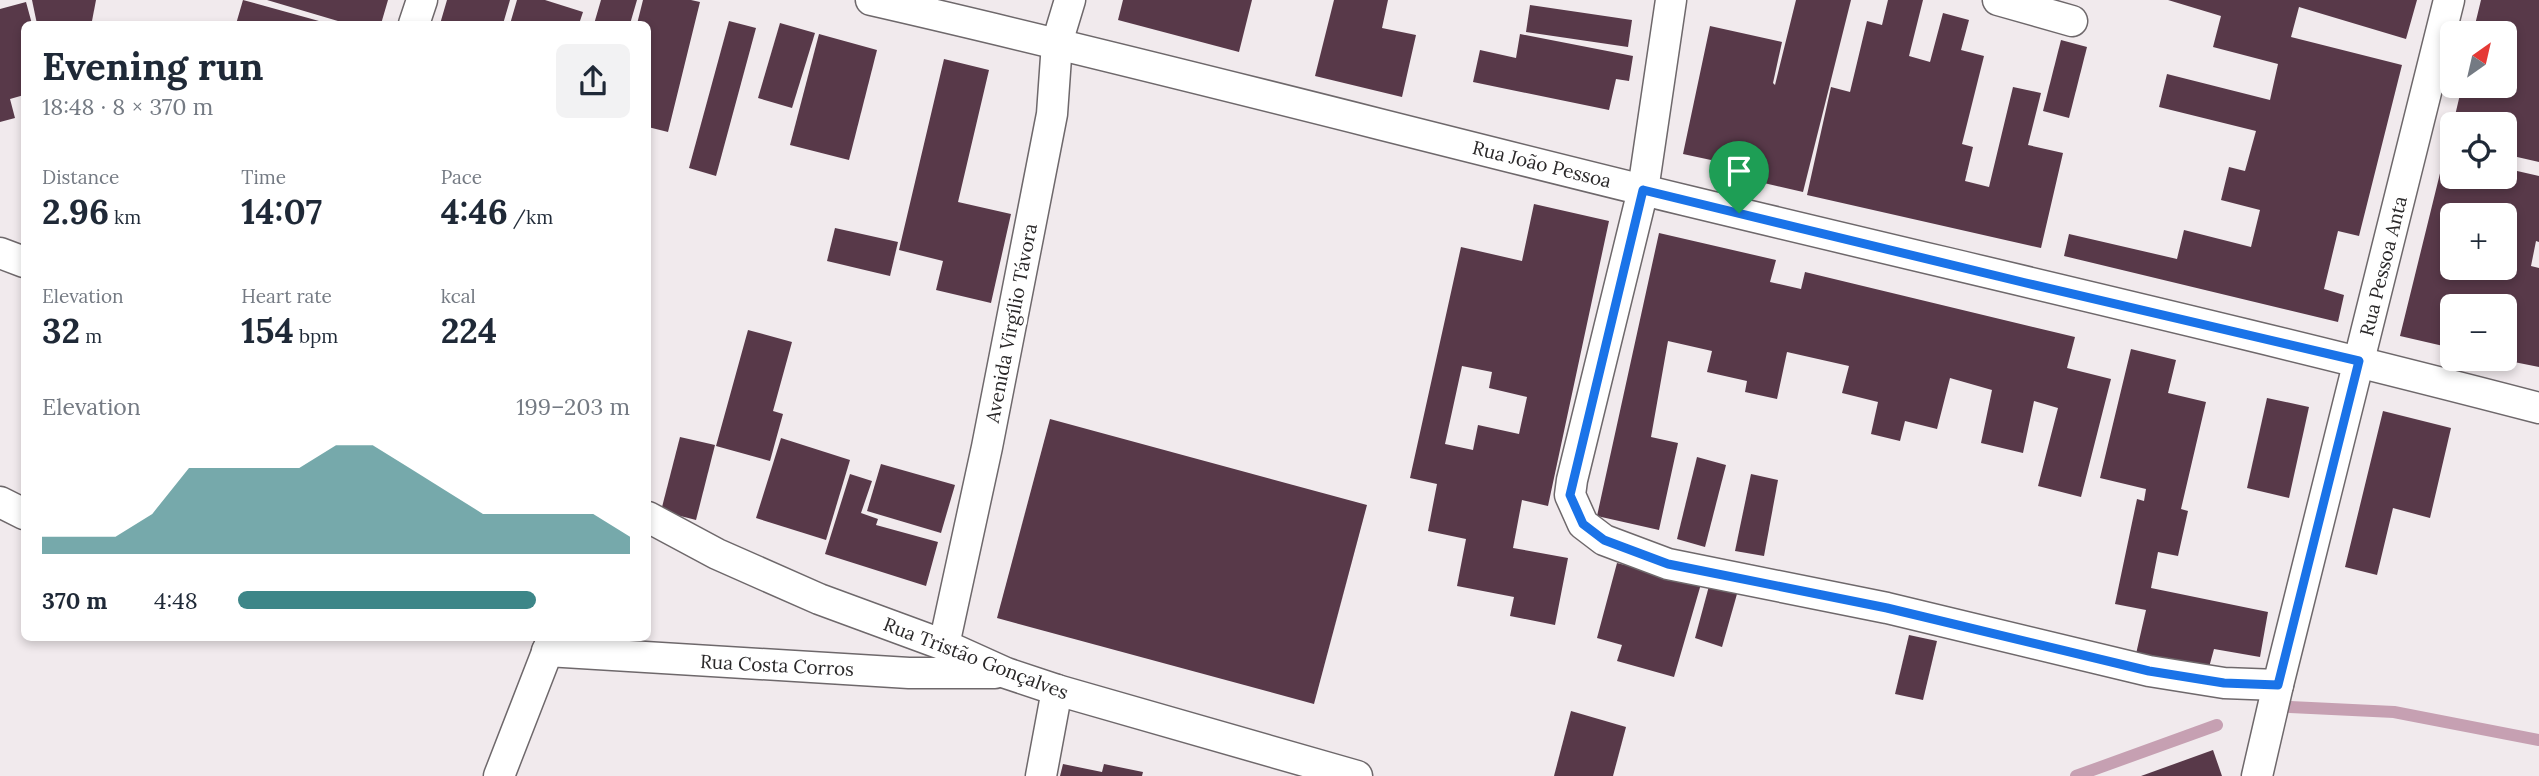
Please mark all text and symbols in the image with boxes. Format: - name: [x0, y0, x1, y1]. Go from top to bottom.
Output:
- north arrow: [2440, 21, 2516, 98]
- map controls: [2440, 21, 2517, 371]
- text: Evening run: [42, 42, 264, 90]
- button: share: [556, 44, 630, 118]
- text: 18:48 · 8 × 370 m: [42, 92, 213, 121]
- button: locate: [2440, 112, 2517, 189]
- street label: Rua João Pessoa: [1470, 135, 1614, 193]
- pin: [1709, 141, 1769, 213]
- icon: arrive: [1720, 152, 1758, 190]
- text: Distance: [42, 165, 119, 189]
- text: Time: [241, 165, 286, 189]
- text: Pace: [441, 165, 482, 189]
- text: 2.96: [42, 189, 109, 234]
- text: 14:07: [241, 189, 322, 234]
- text: 4:46: [441, 189, 508, 234]
- street label: Rua Pessoa Anta: [2354, 193, 2412, 339]
- button: +: [2440, 203, 2517, 280]
- text: km: [109, 205, 141, 229]
- text: /km: [508, 205, 553, 229]
- street label: Avenida Virgílio Távora: [980, 221, 1042, 426]
- text: Elevation: [42, 284, 124, 308]
- text: Heart rate: [241, 284, 332, 308]
- text: kcal: [441, 284, 476, 308]
- button: −: [2440, 294, 2517, 371]
- text: 32: [42, 308, 80, 353]
- text: 154: [241, 308, 294, 353]
- text: 224: [441, 308, 497, 353]
- text: m: [80, 324, 102, 348]
- text: bpm: [294, 324, 338, 348]
- text: Elevation: [42, 392, 141, 421]
- text: 199–203 m: [516, 392, 630, 421]
- text: 370 m: [42, 586, 108, 615]
- text: 4:48: [154, 586, 198, 615]
- street label: Rua Tristão Gonçalves: [880, 612, 1072, 704]
- street label: Rua Costa Corros: [699, 649, 855, 681]

